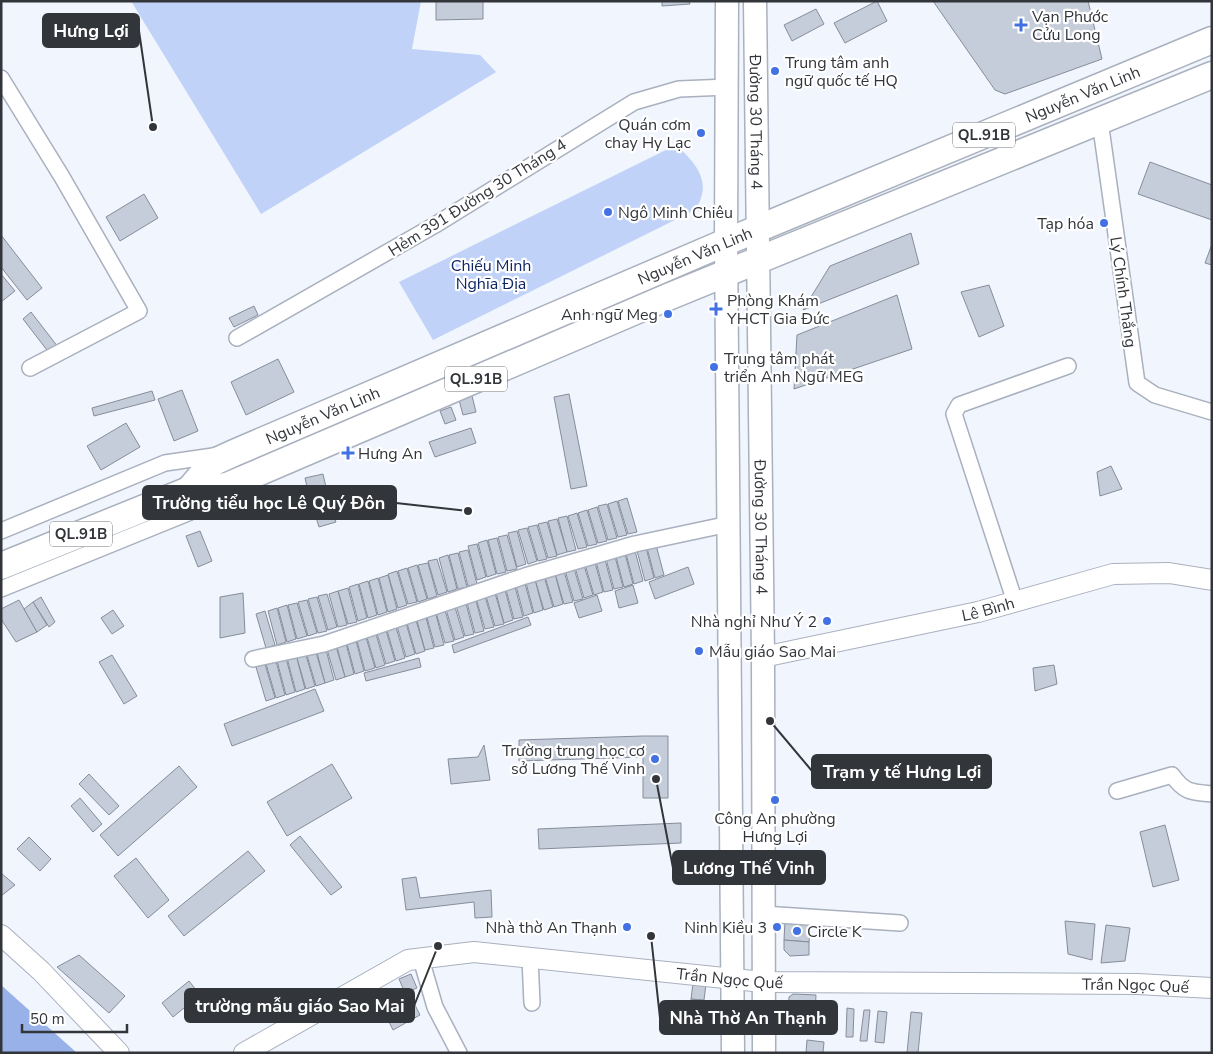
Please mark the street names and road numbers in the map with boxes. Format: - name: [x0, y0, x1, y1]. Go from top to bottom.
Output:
- street label: Đường 30 Tháng 4: [744, 53, 767, 190]
- street label: Nguyễn Văn Linh: [1022, 61, 1144, 128]
- road number: QL.91B: [953, 122, 1015, 148]
- street label: Hẻm 391 Đường 30 Tháng 4: [384, 134, 571, 262]
- street label: Nguyễn Văn Linh: [635, 222, 756, 291]
- street label: Lý Chính Thắng: [1104, 235, 1142, 349]
- road number: QL.91B: [445, 366, 507, 392]
- street label: Nguyễn Văn Linh: [262, 382, 384, 450]
- street label: Đường 30 Tháng 4: [749, 458, 772, 595]
- road number: QL.91B: [50, 522, 112, 546]
- street label: Lê Bình: [960, 592, 1017, 627]
- street label: Trần Ngọc Quế: [675, 963, 784, 994]
- street label: Trần Ngọc Quế: [1082, 974, 1190, 999]

